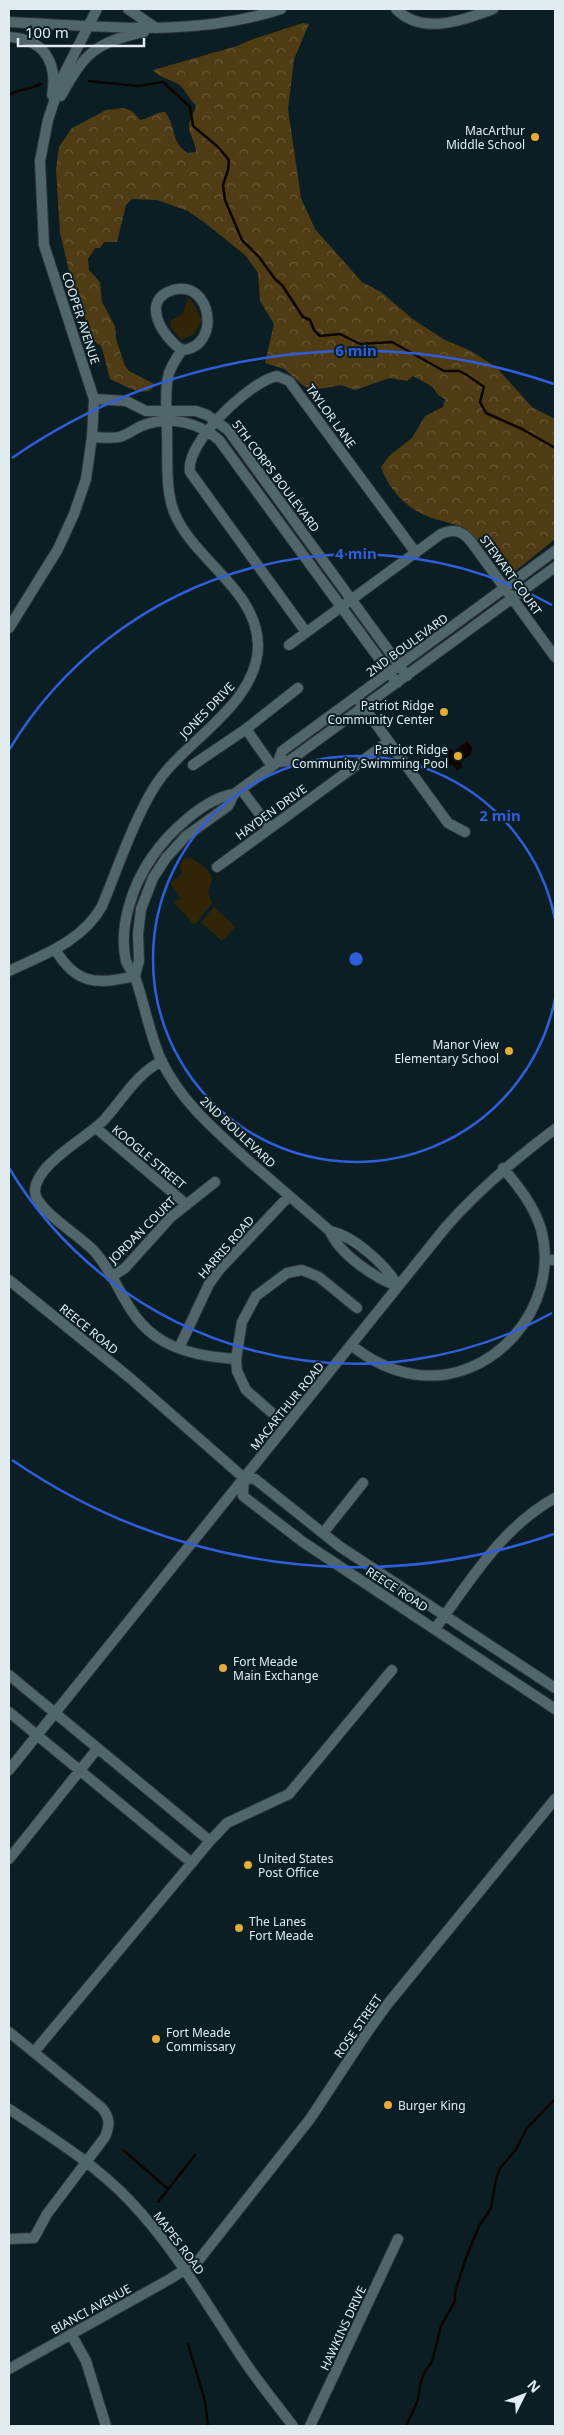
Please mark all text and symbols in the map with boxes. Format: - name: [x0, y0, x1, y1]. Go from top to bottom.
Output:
- scale bar: [18, 15, 144, 47]
- text: 100 m: [25, 22, 69, 42]
- place label: MacArthur Middle School: [446, 122, 525, 153]
- marker: MacArthur Middle School: [529, 131, 541, 143]
- street label: COOPER AVENUE: [58, 270, 104, 366]
- text: 6 min: [335, 340, 377, 360]
- street label: TAYLOR LANE: [302, 381, 360, 451]
- street label: 5TH CORPS BOULEVARD: [228, 416, 324, 536]
- street label: STEWART COURT: [476, 532, 546, 619]
- text: 4 min: [335, 543, 377, 563]
- street label: 2ND BOULEVARD: [363, 609, 452, 680]
- street label: JONES DRIVE: [175, 678, 238, 743]
- place label: Patriot Ridge Community Center: [327, 697, 434, 728]
- marker: Patriot Ridge Community Center: [438, 706, 450, 718]
- place label: Patriot Ridge Community Swimming Pool: [292, 741, 448, 772]
- marker: Patriot Ridge Community Swimming Pool: [452, 750, 464, 762]
- street label: HAYDEN DRIVE: [232, 780, 310, 844]
- text: 2 min: [479, 805, 521, 825]
- centre of rings: [347, 950, 365, 968]
- place label: Manor View Elementary School: [394, 1036, 500, 1067]
- marker: Manor View Elementary School: [503, 1045, 515, 1057]
- street label: 2ND BOULEVARD: [197, 1093, 280, 1172]
- street label: KOOGLE STREET: [108, 1121, 190, 1193]
- street label: JORDAN COURT: [104, 1193, 179, 1268]
- street label: HARRIS ROAD: [194, 1212, 258, 1282]
- street label: REECE ROAD: [56, 1300, 122, 1358]
- street label: MACARTHUR ROAD: [246, 1358, 328, 1454]
- street label: REECE ROAD: [363, 1562, 432, 1616]
- place label: Fort Meade Main Exchange: [233, 1653, 319, 1684]
- marker: Fort Meade Main Exchange: [217, 1662, 229, 1674]
- place label: United States Post Office: [258, 1850, 334, 1881]
- marker: United States Post Office: [242, 1859, 254, 1871]
- place label: The Lanes Fort Meade: [249, 1913, 314, 1944]
- marker: The Lanes Fort Meade: [233, 1922, 245, 1934]
- street label: ROSE STREET: [330, 1991, 386, 2061]
- place label: Fort Meade Commissary: [166, 2024, 237, 2055]
- marker: Fort Meade Commissary: [150, 2033, 162, 2045]
- place label: Burger King: [398, 2097, 466, 2114]
- marker: Burger King: [382, 2099, 394, 2111]
- street label: MAPES ROAD: [150, 2208, 209, 2278]
- street label: BIANCI AVENUE: [48, 2280, 134, 2338]
- street label: HAWKINS DRIVE: [316, 2283, 370, 2373]
- north arrow: [499, 2370, 549, 2420]
- text: N: [523, 2375, 545, 2397]

